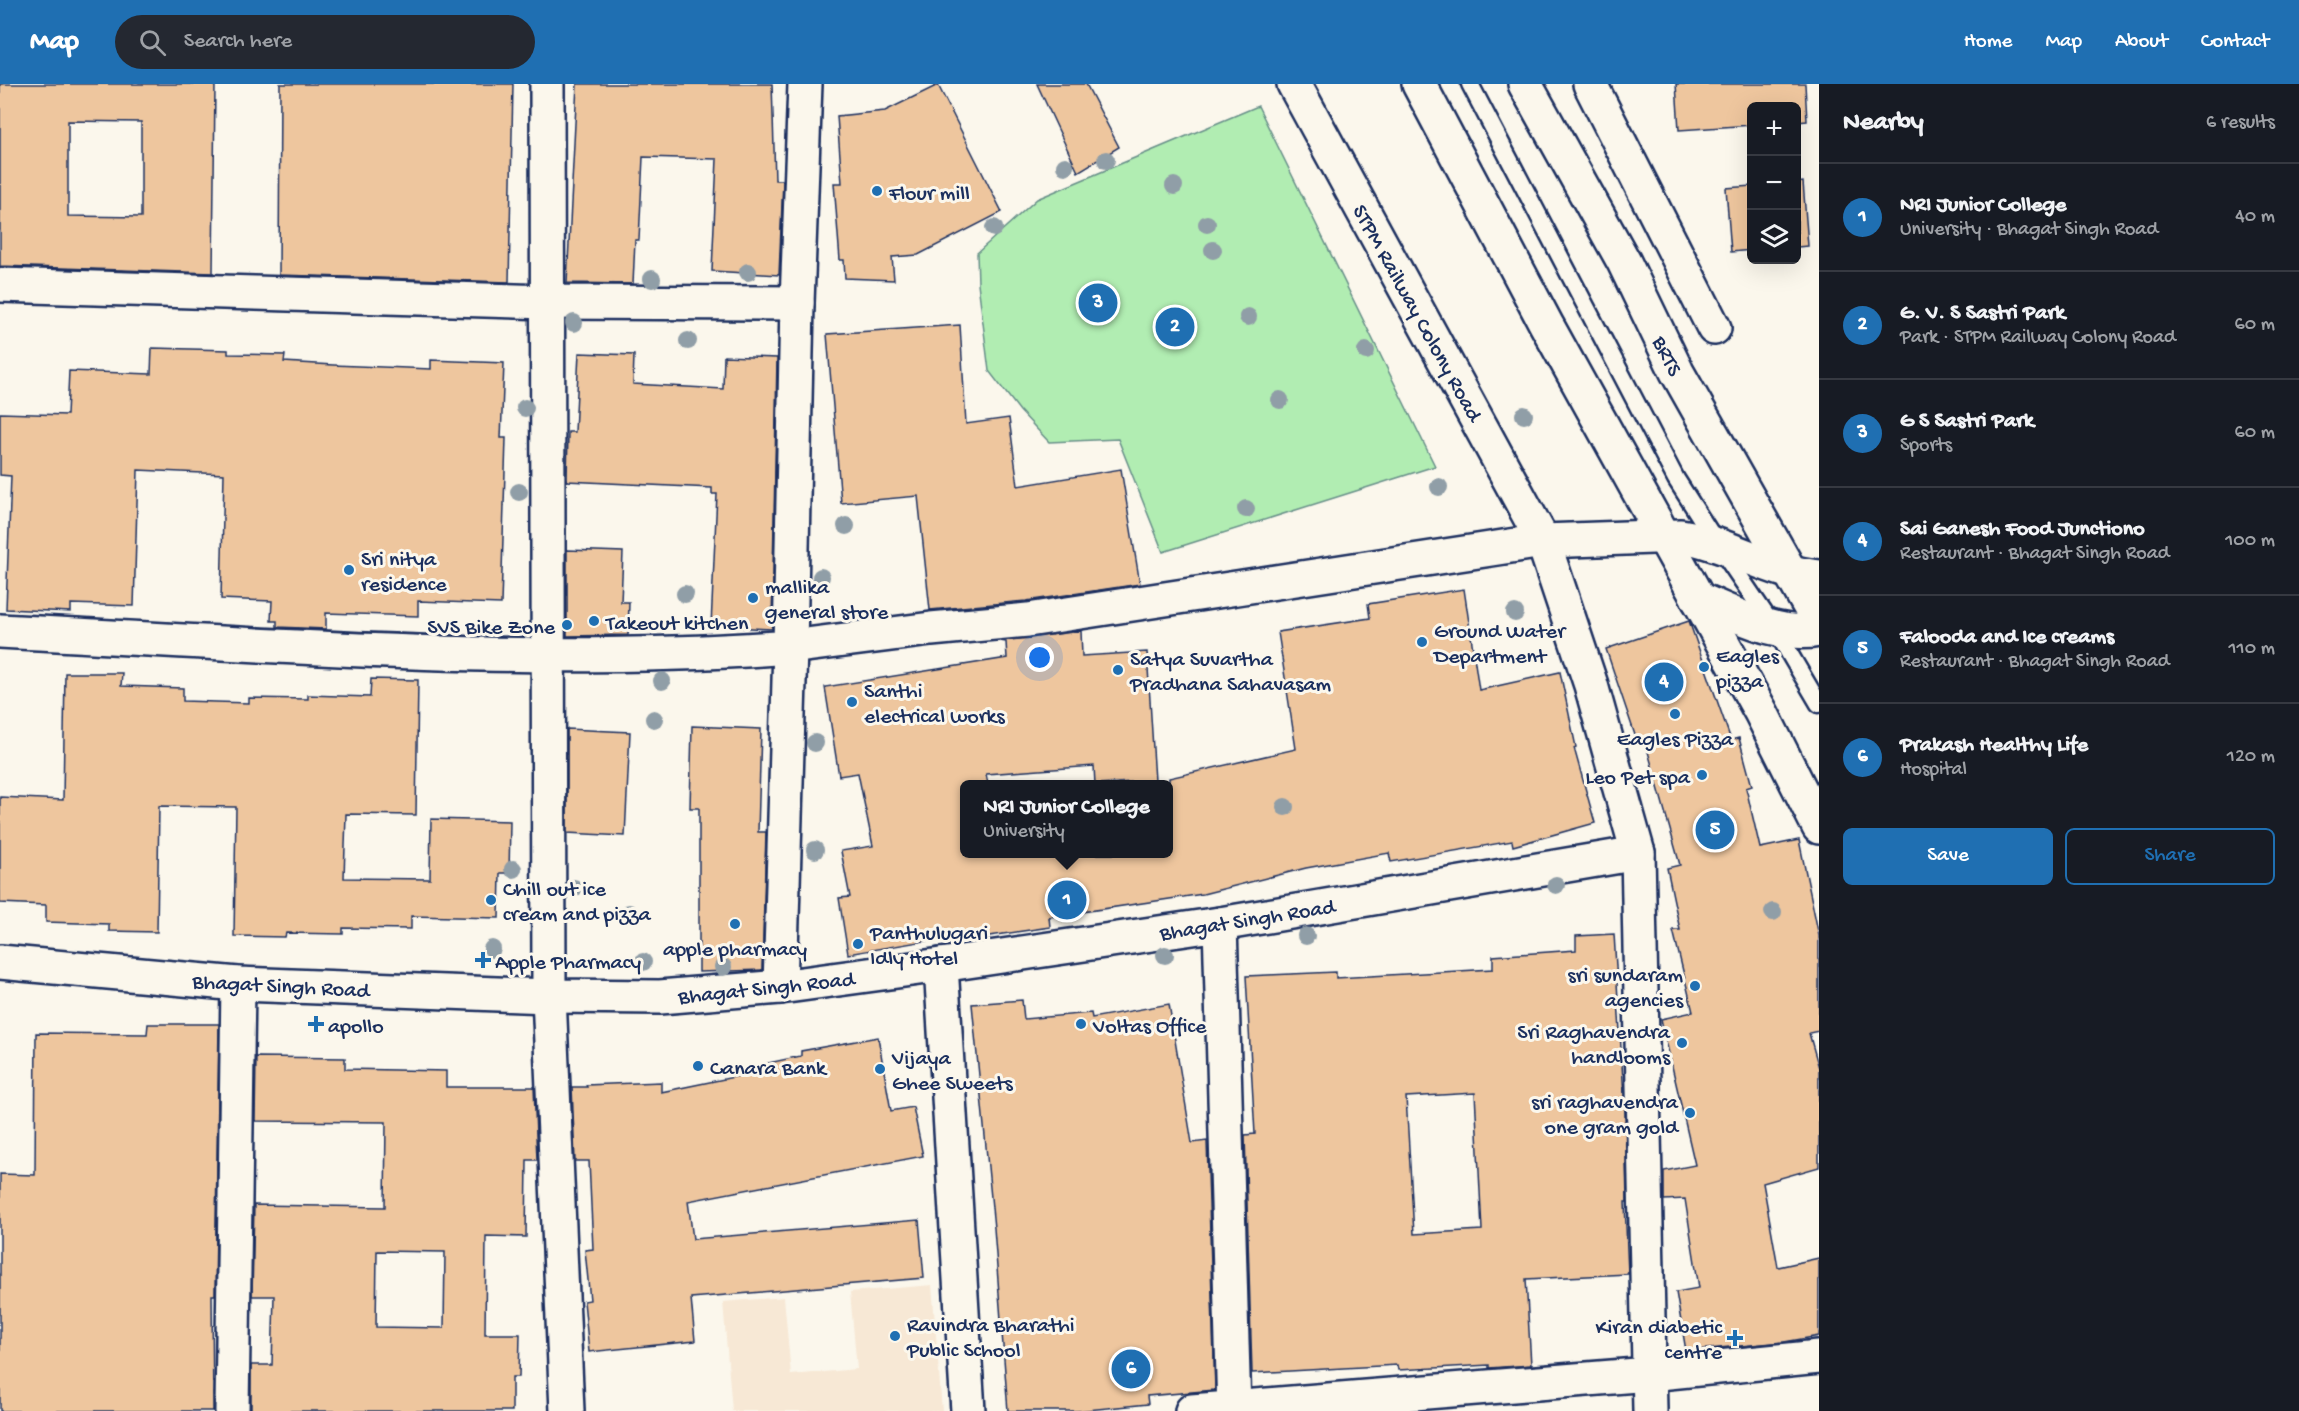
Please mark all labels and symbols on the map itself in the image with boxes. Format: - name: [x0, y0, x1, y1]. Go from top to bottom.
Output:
- place label: Flour mill: [888, 182, 970, 208]
- marker: Flour mill: [870, 184, 884, 198]
- street label: STPM Railway Colony Road: [1345, 201, 1487, 429]
- pin: 3: [1078, 280, 1118, 326]
- pin: 2: [1156, 304, 1194, 350]
- street label: BRTS: [1644, 332, 1687, 382]
- place label: Sri nitya residence: [361, 548, 447, 599]
- marker: Sri nitya residence: [342, 563, 356, 577]
- place label: mallika general store: [765, 576, 889, 627]
- marker: mallika general store: [746, 591, 760, 605]
- place label: Takeout kitchen: [604, 612, 749, 638]
- marker: Takeout kitchen: [587, 614, 601, 628]
- place label: SVS Bike Zone: [427, 616, 556, 642]
- marker: SVS Bike Zone: [560, 618, 574, 632]
- place label: Ground Water Department: [1432, 620, 1567, 671]
- marker: Ground Water Department: [1415, 635, 1429, 649]
- your location: [1025, 643, 1054, 672]
- place label: Eagles pizza: [1715, 645, 1780, 696]
- place label: Satya Suvartha Pradhana Sahavasam: [1129, 648, 1332, 699]
- pin: 4: [1644, 660, 1684, 704]
- marker: Eagles pizza: [1697, 660, 1711, 674]
- marker: Satya Suvartha Pradhana Sahavasam: [1111, 663, 1125, 677]
- place label: Santhi electrical works: [864, 680, 1005, 731]
- marker: Santhi electrical works: [845, 695, 859, 709]
- marker: Eagles Pizza: [1668, 707, 1682, 721]
- place label: Eagles Pizza: [1617, 728, 1734, 754]
- place label: Leo Pet spa: [1585, 766, 1691, 792]
- marker: Leo Pet spa: [1695, 768, 1709, 782]
- pin: 5: [1696, 808, 1734, 852]
- place label: Chill out ice cream and pizza: [503, 878, 651, 929]
- pin: 1: [1048, 878, 1086, 922]
- marker: Chill out ice cream and pizza: [484, 893, 498, 907]
- street label: Bhagat Singh Road: [1157, 895, 1339, 949]
- marker: apple pharmacy: [728, 917, 742, 931]
- place label: Panthulugari Idly Hotel: [869, 922, 988, 973]
- marker: Panthulugari Idly Hotel: [851, 937, 865, 951]
- place label: apple pharmacy: [663, 938, 807, 964]
- place label: Apple Pharmacy: [495, 951, 641, 977]
- marker: Apple Pharmacy: [476, 953, 490, 967]
- place label: sri sundaram agencies: [1568, 964, 1684, 1015]
- street label: Bhagat Singh Road: [676, 968, 858, 1012]
- street label: Bhagat Singh Road: [191, 970, 372, 1006]
- marker: sri sundaram agencies: [1688, 979, 1702, 993]
- place label: apollo: [328, 1015, 384, 1041]
- place label: Voltas Office: [1092, 1015, 1207, 1041]
- marker: apollo: [309, 1017, 323, 1031]
- marker: Voltas Office: [1074, 1017, 1088, 1031]
- place label: Sri Raghavendra handlooms: [1517, 1021, 1671, 1072]
- marker: Sri Raghavendra handlooms: [1675, 1036, 1689, 1050]
- place label: Vijaya Ghee Sweets: [891, 1047, 1014, 1098]
- place label: Canara Bank: [710, 1057, 828, 1083]
- marker: Canara Bank: [691, 1059, 705, 1073]
- marker: Vijaya Ghee Sweets: [873, 1062, 887, 1076]
- place label: sri raghavendra one gram gold: [1531, 1091, 1680, 1142]
- marker: sri raghavendra one gram gold: [1683, 1106, 1697, 1120]
- place label: Ravindra Bharathi Public School: [906, 1314, 1075, 1365]
- place label: Kiran diabetic centre: [1595, 1316, 1724, 1367]
- marker: Ravindra Bharathi Public School: [888, 1329, 902, 1343]
- marker: Kiran diabetic centre: [1726, 1329, 1744, 1347]
- pin: 6: [1112, 1346, 1150, 1392]

